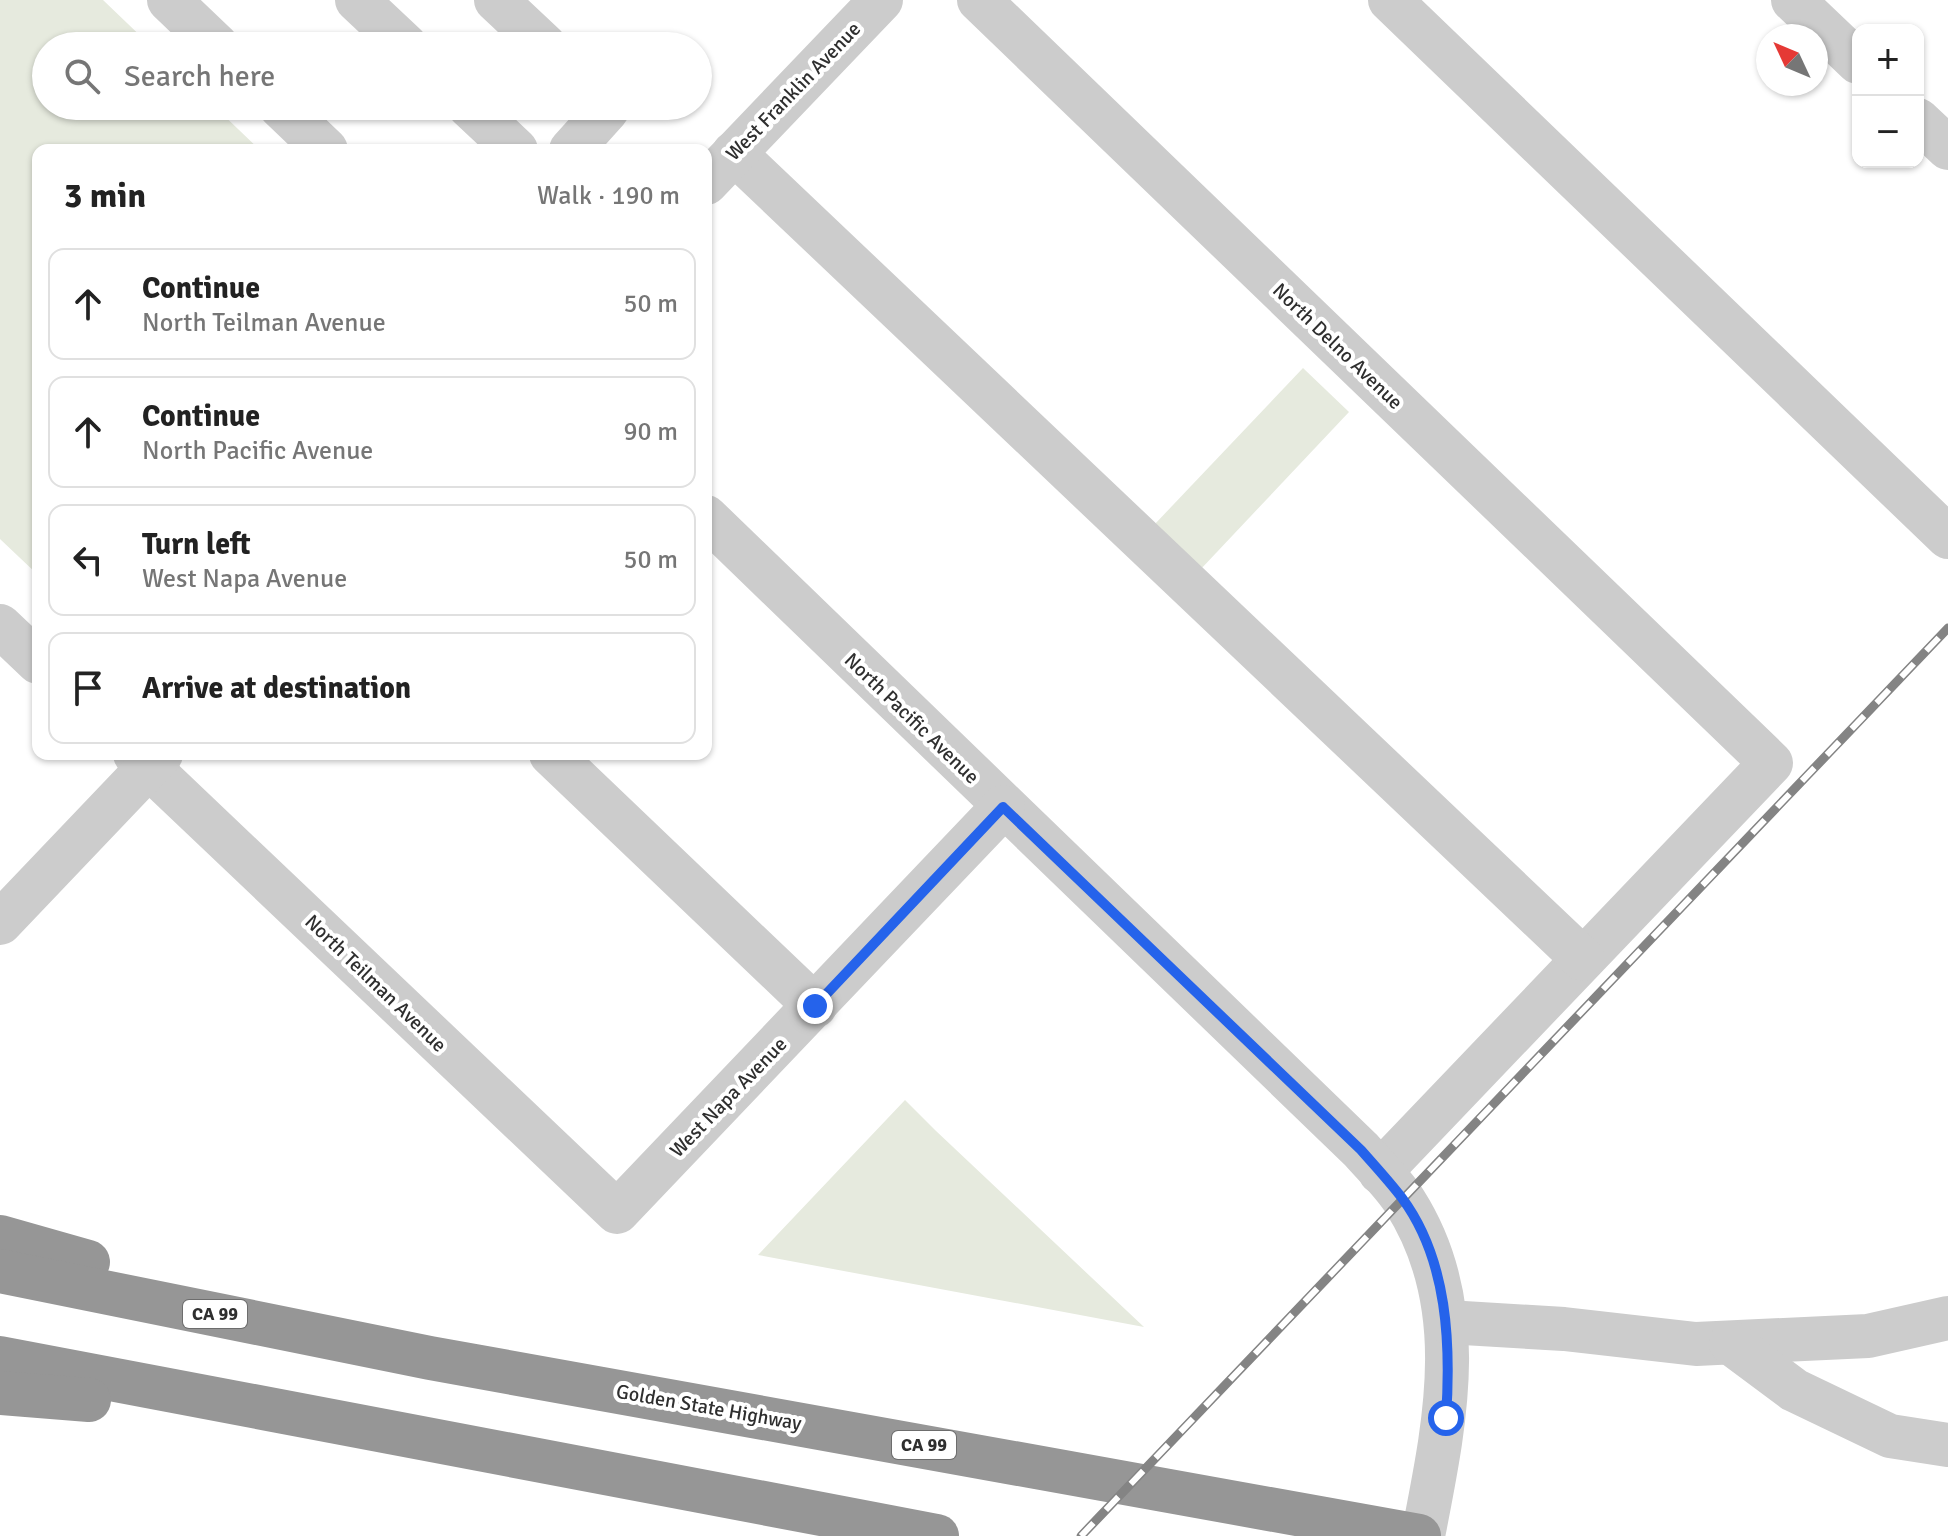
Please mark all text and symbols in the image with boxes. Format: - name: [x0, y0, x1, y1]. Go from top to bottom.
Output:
- street label: West Franklin Avenue: [721, 17, 866, 166]
- north arrow: [1756, 24, 1828, 96]
- map controls: [1852, 24, 1924, 168]
- button: +: [1852, 24, 1924, 96]
- search box: [32, 32, 712, 120]
- icon: search: [60, 54, 104, 98]
- text: Search here: [124, 58, 275, 95]
- button: −: [1852, 96, 1924, 168]
- text: 3 min: [64, 175, 146, 217]
- text: Walk · 190 m: [537, 180, 680, 212]
- text: Continue: [142, 270, 260, 307]
- street label: North Delno Avenue: [1267, 278, 1408, 415]
- icon: ahead: [66, 282, 110, 326]
- text: 50 m: [623, 288, 678, 320]
- text: North Teilman Avenue: [142, 307, 386, 339]
- text: Continue: [142, 398, 260, 435]
- icon: ahead: [66, 410, 110, 454]
- text: 90 m: [623, 416, 678, 448]
- text: North Pacific Avenue: [142, 435, 373, 467]
- text: Turn left: [142, 526, 251, 563]
- icon: left: [66, 538, 110, 582]
- text: 50 m: [623, 544, 678, 576]
- text: West Napa Avenue: [142, 563, 347, 595]
- street label: North Pacific Avenue: [839, 648, 984, 789]
- icon: arrive: [66, 666, 110, 710]
- text: Arrive at destination: [142, 670, 411, 707]
- street label: North Teilman Avenue: [300, 909, 452, 1057]
- route end: [797, 988, 833, 1024]
- street label: West Napa Avenue: [665, 1032, 792, 1163]
- road number: CA 99: [183, 1300, 247, 1328]
- street label: Golden State Highway: [614, 1379, 804, 1436]
- route start: [1428, 1400, 1464, 1436]
- road number: CA 99: [892, 1431, 956, 1459]

